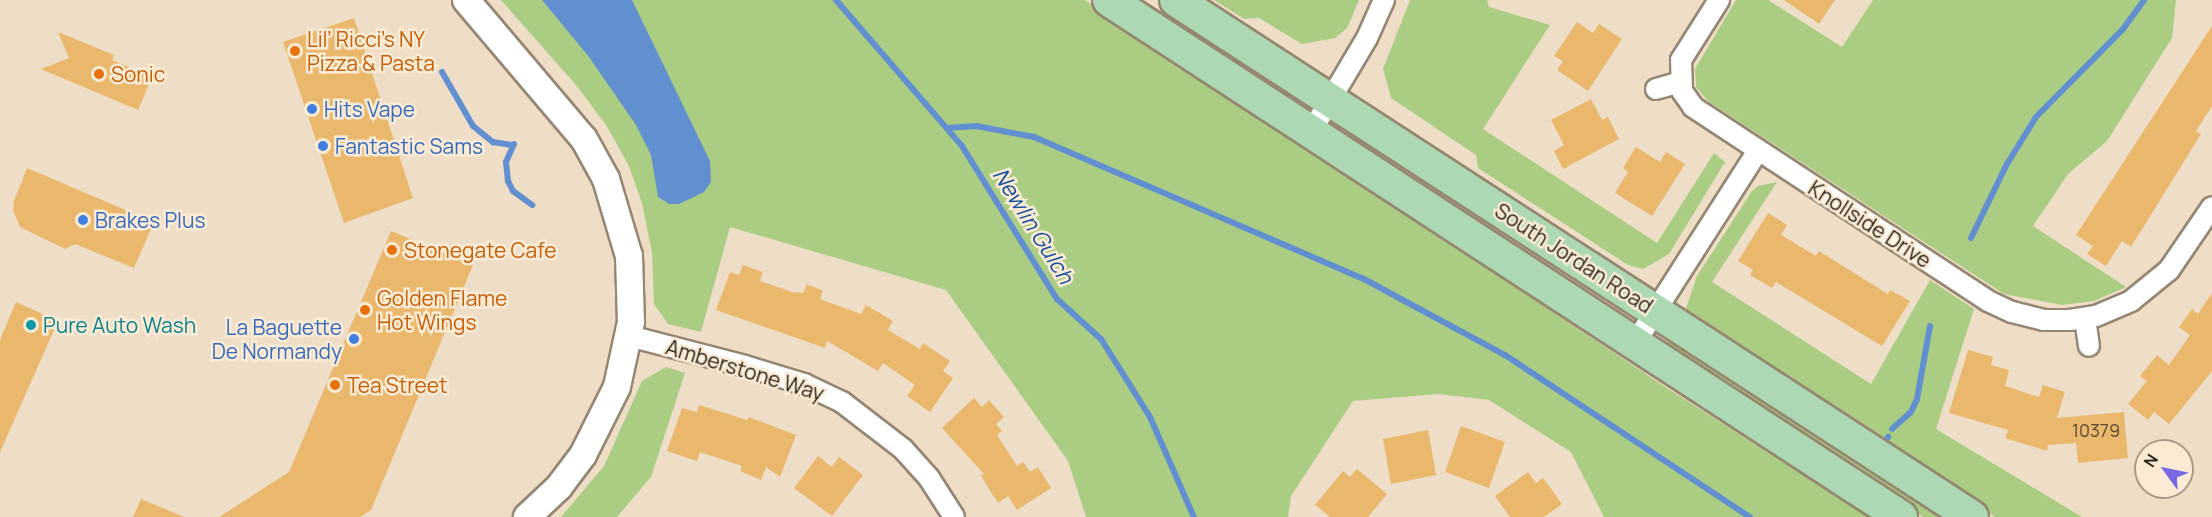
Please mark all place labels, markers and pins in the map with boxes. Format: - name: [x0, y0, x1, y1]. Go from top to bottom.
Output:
- place label: Lil’ Ricci’s NY Pizza & Pasta: [307, 26, 435, 76]
- marker: Lil’ Ricci’s NY Pizza & Pasta: [288, 44, 302, 58]
- place label: Sonic: [111, 61, 165, 87]
- marker: Sonic: [92, 67, 106, 81]
- place label: Hits Vape: [324, 96, 415, 122]
- marker: Hits Vape: [305, 102, 319, 116]
- place label: Fantastic Sams: [335, 133, 483, 159]
- marker: Fantastic Sams: [316, 139, 330, 153]
- place label: Brakes Plus: [95, 207, 205, 233]
- marker: Brakes Plus: [76, 213, 90, 227]
- place label: Stonegate Cafe: [404, 237, 557, 263]
- marker: Stonegate Cafe: [385, 243, 399, 257]
- place label: Golden Flame Hot Wings: [377, 285, 507, 335]
- marker: Golden Flame Hot Wings: [358, 303, 372, 317]
- place label: Pure Auto Wash: [43, 312, 196, 338]
- place label: La Baguette De Normandy: [212, 314, 342, 364]
- marker: Pure Auto Wash: [24, 318, 38, 332]
- marker: La Baguette De Normandy: [347, 332, 361, 346]
- place label: Tea Street: [347, 372, 447, 398]
- marker: Tea Street: [328, 378, 342, 392]

